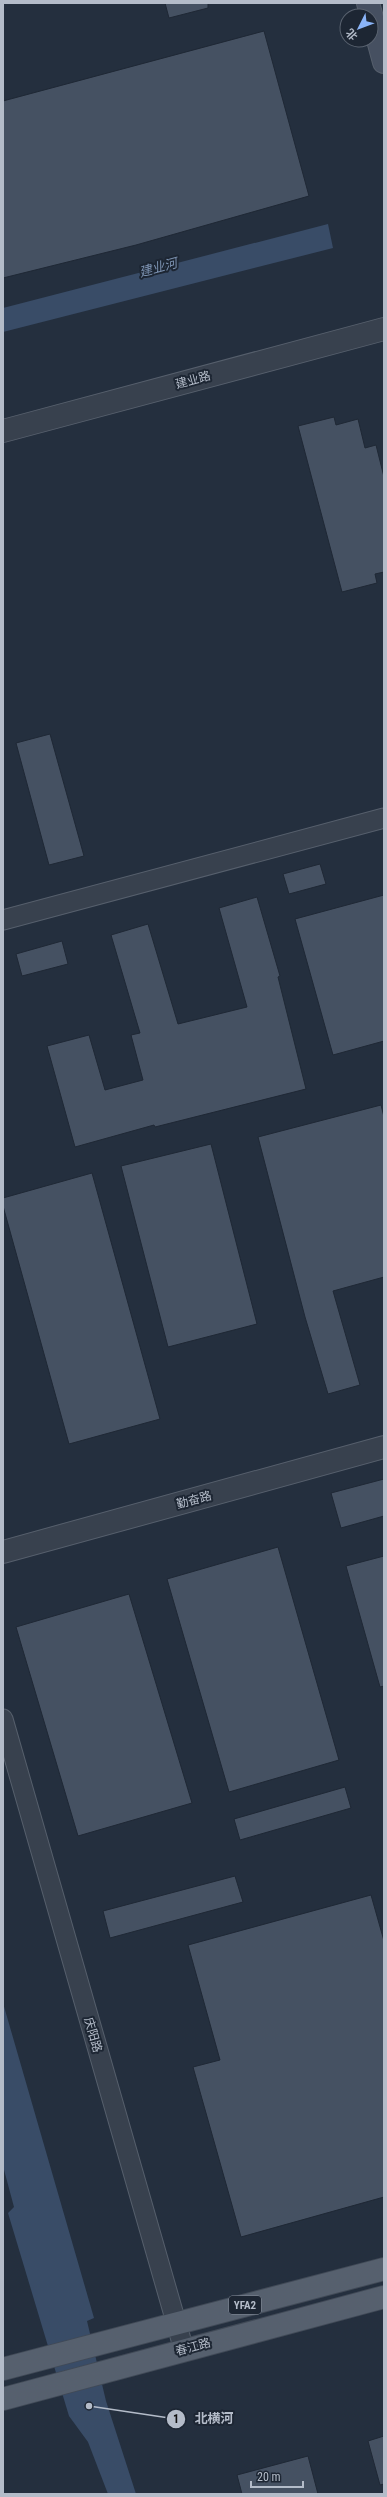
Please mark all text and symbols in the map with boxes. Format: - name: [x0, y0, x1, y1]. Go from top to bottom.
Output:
- north arrow: [339, 8, 379, 48]
- text: 北: [343, 26, 360, 43]
- water label: 建业河: [137, 254, 182, 280]
- street label: 建业路: [174, 369, 212, 391]
- street label: 勤奋路: [175, 1489, 213, 1511]
- street label: 庆阳路: [81, 2016, 105, 2054]
- road number: YFA2: [229, 2296, 261, 2314]
- street label: 春江路: [174, 2336, 212, 2358]
- callout: 北横河: [166, 2406, 241, 2431]
- text: 北横河: [194, 2411, 234, 2426]
- text: 1: [173, 2412, 179, 2426]
- scale bar: [251, 2463, 303, 2489]
- text: 20 m: [257, 2470, 281, 2484]

